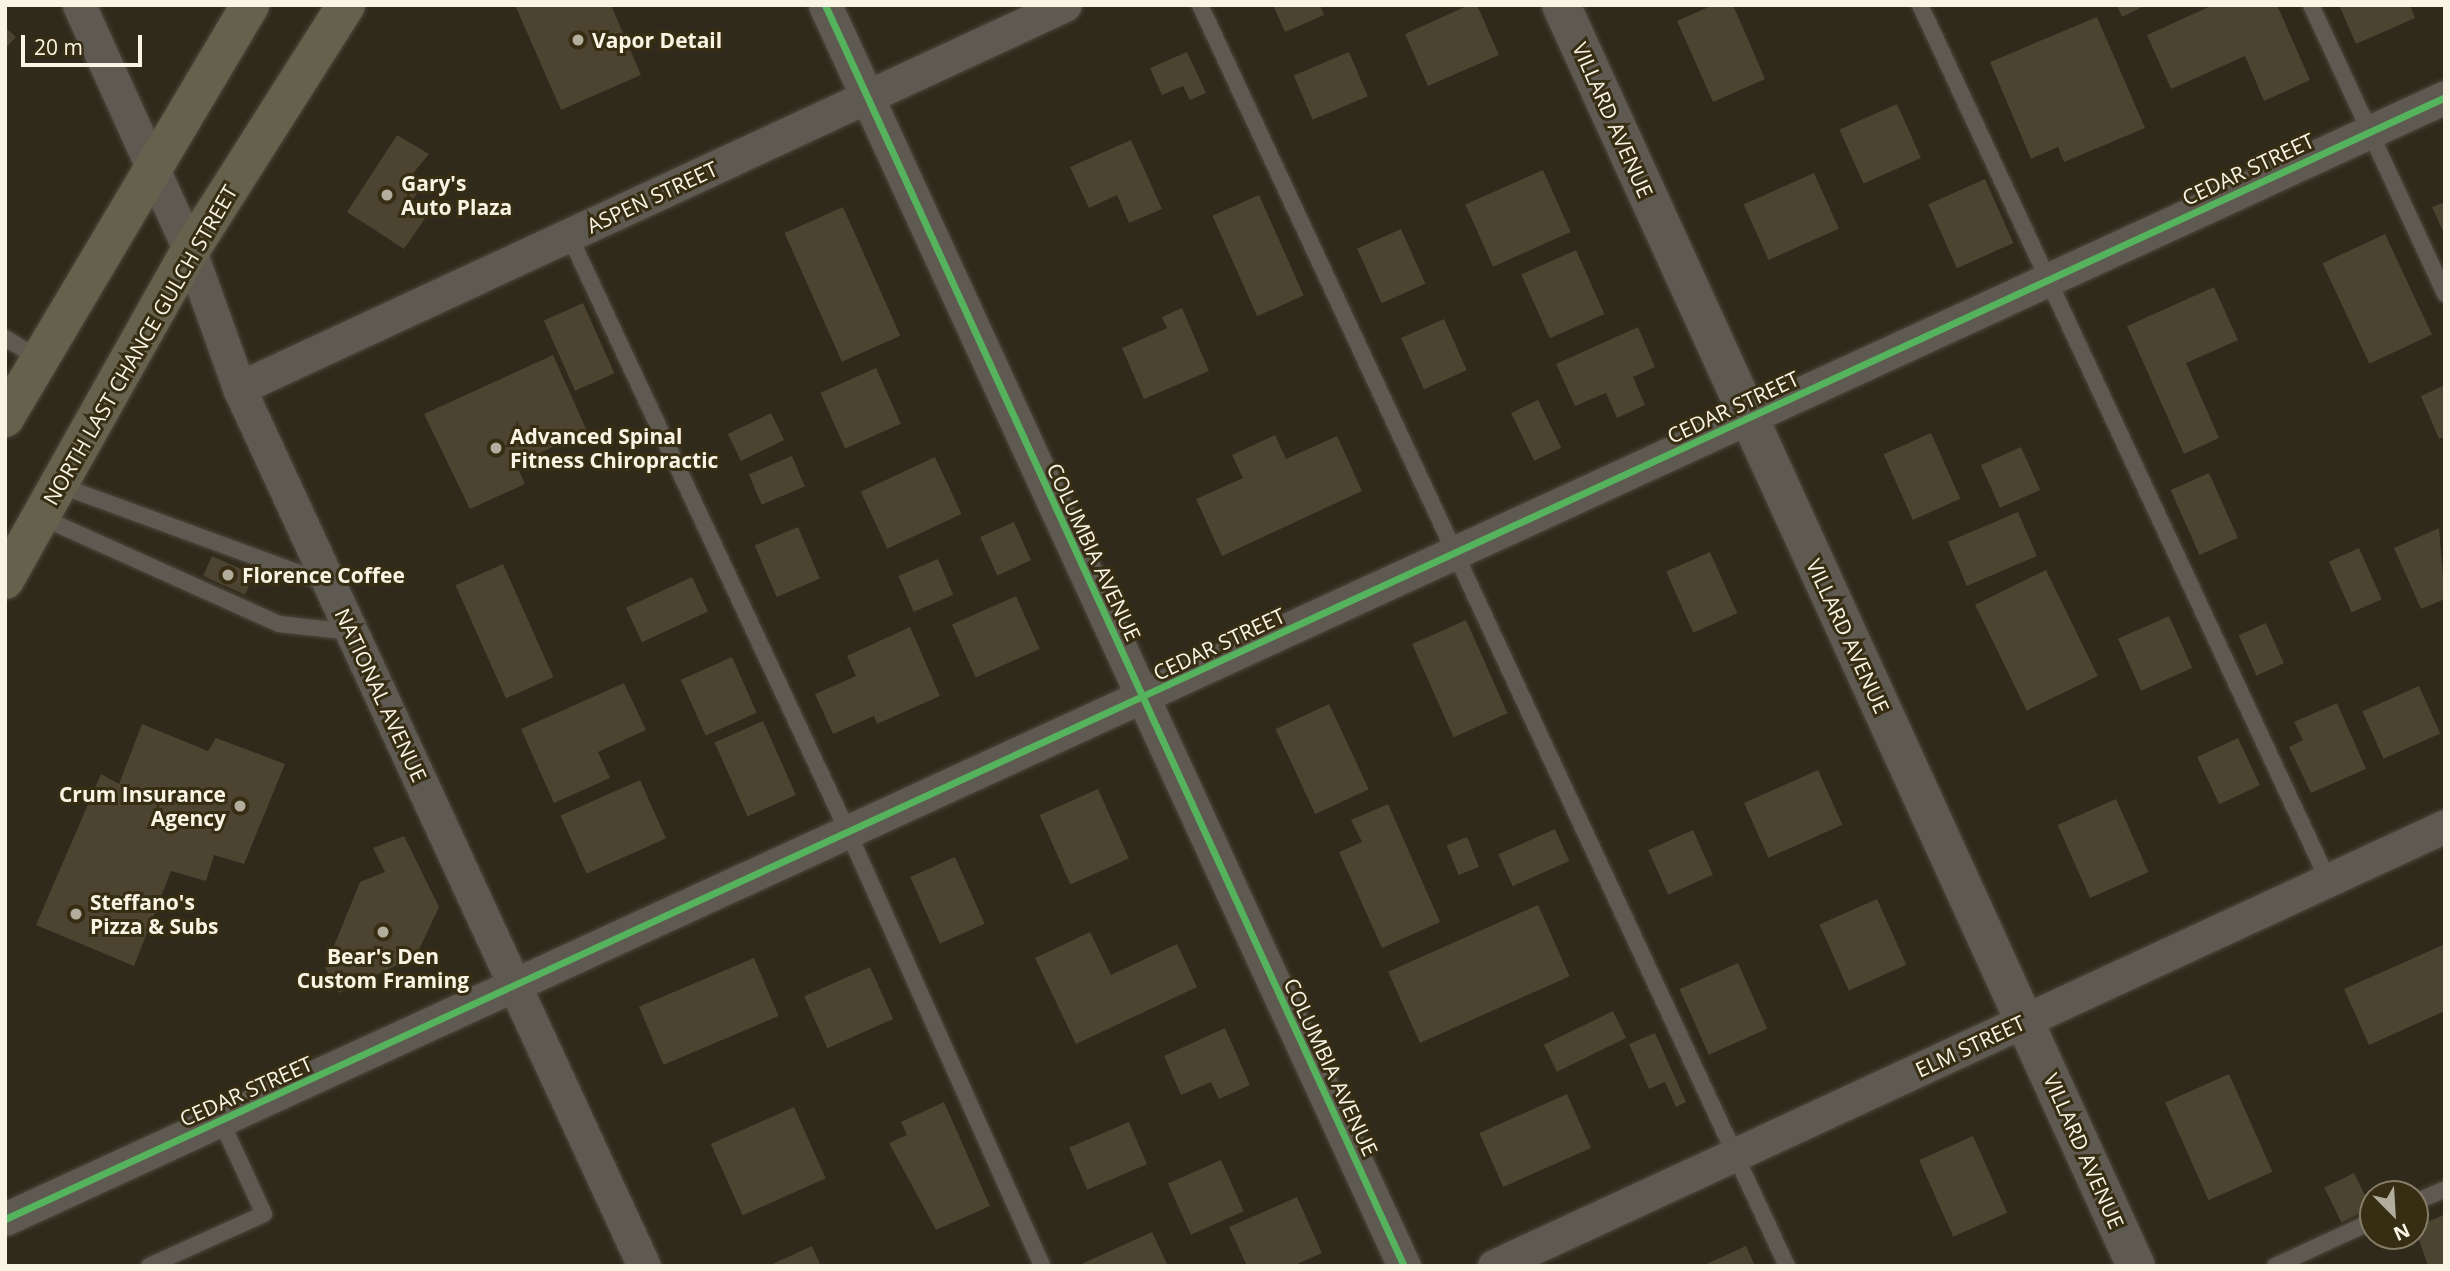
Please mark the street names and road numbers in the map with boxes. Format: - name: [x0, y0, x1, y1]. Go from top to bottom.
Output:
- street label: VILLARD AVENUE: [1567, 38, 1659, 202]
- street label: CEDAR STREET: [2178, 127, 2318, 211]
- street label: ASPEN STREET: [583, 156, 721, 238]
- street label: NORTH LAST CHANCE GULCH STREET: [38, 181, 242, 509]
- street label: CEDAR STREET: [1663, 365, 1803, 449]
- street label: COLUMBIA AVENUE: [1042, 459, 1146, 645]
- street label: VILLARD AVENUE: [1801, 555, 1895, 717]
- street label: CEDAR STREET: [1149, 602, 1289, 686]
- street label: NATIONAL AVENUE: [330, 604, 432, 786]
- street label: COLUMBIA AVENUE: [1279, 974, 1383, 1160]
- street label: ELM STREET: [1911, 1010, 2029, 1082]
- street label: CEDAR STREET: [176, 1050, 316, 1132]
- street label: VILLARD AVENUE: [2038, 1069, 2130, 1233]

